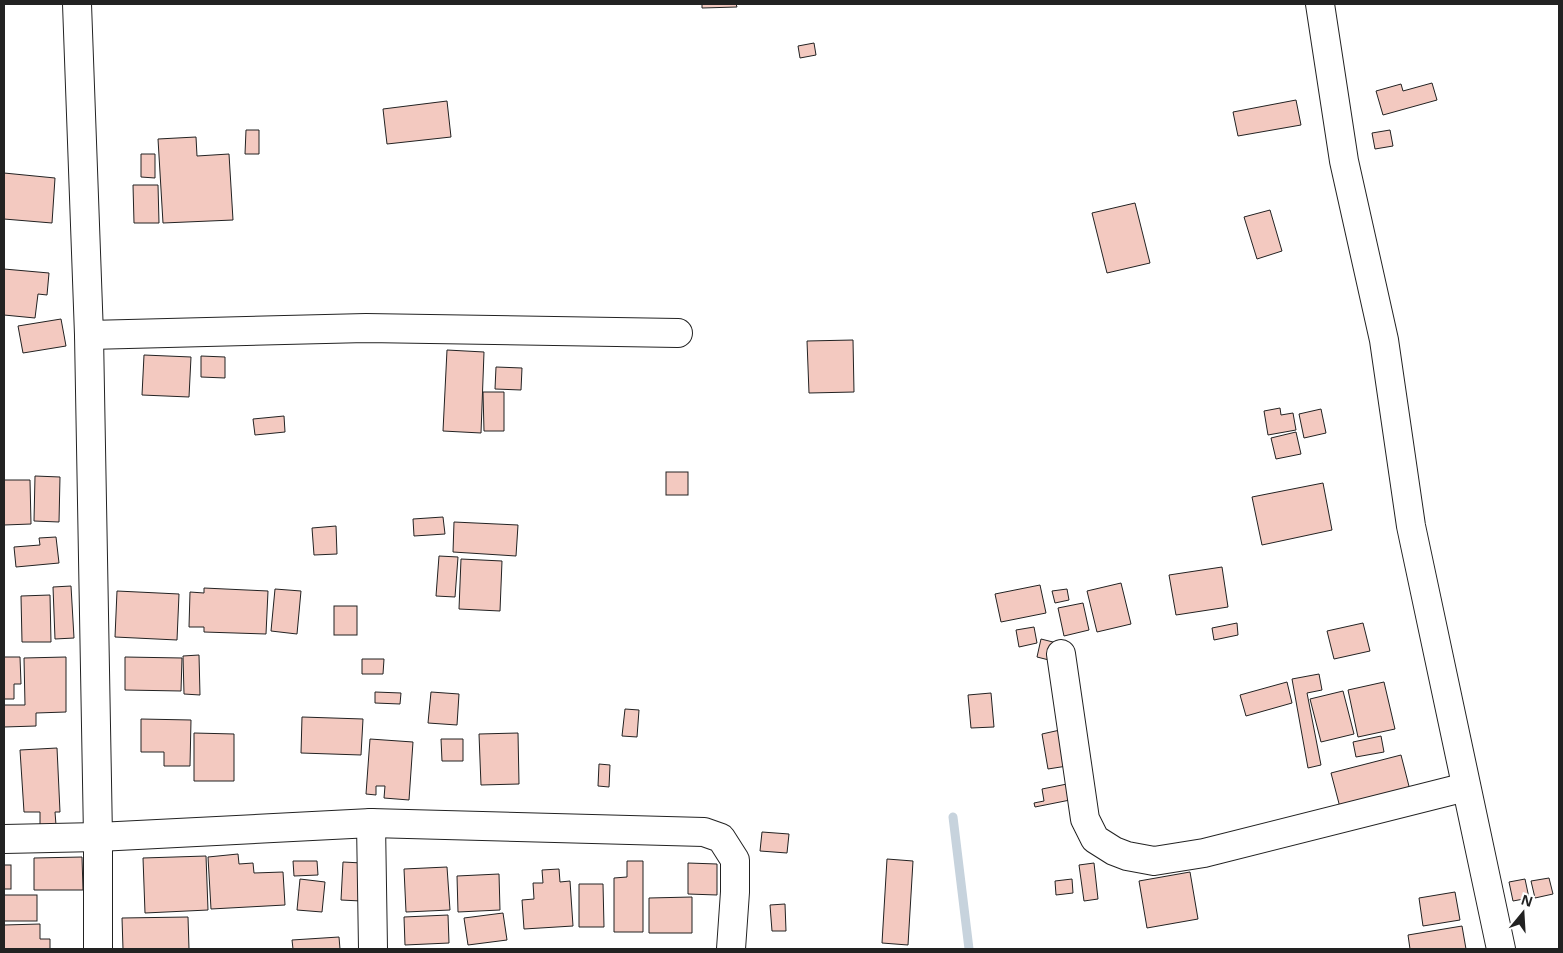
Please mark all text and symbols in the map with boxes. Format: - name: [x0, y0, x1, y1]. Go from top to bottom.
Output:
- north arrow: [1498, 888, 1548, 938]
- text: N: [1519, 889, 1536, 911]

